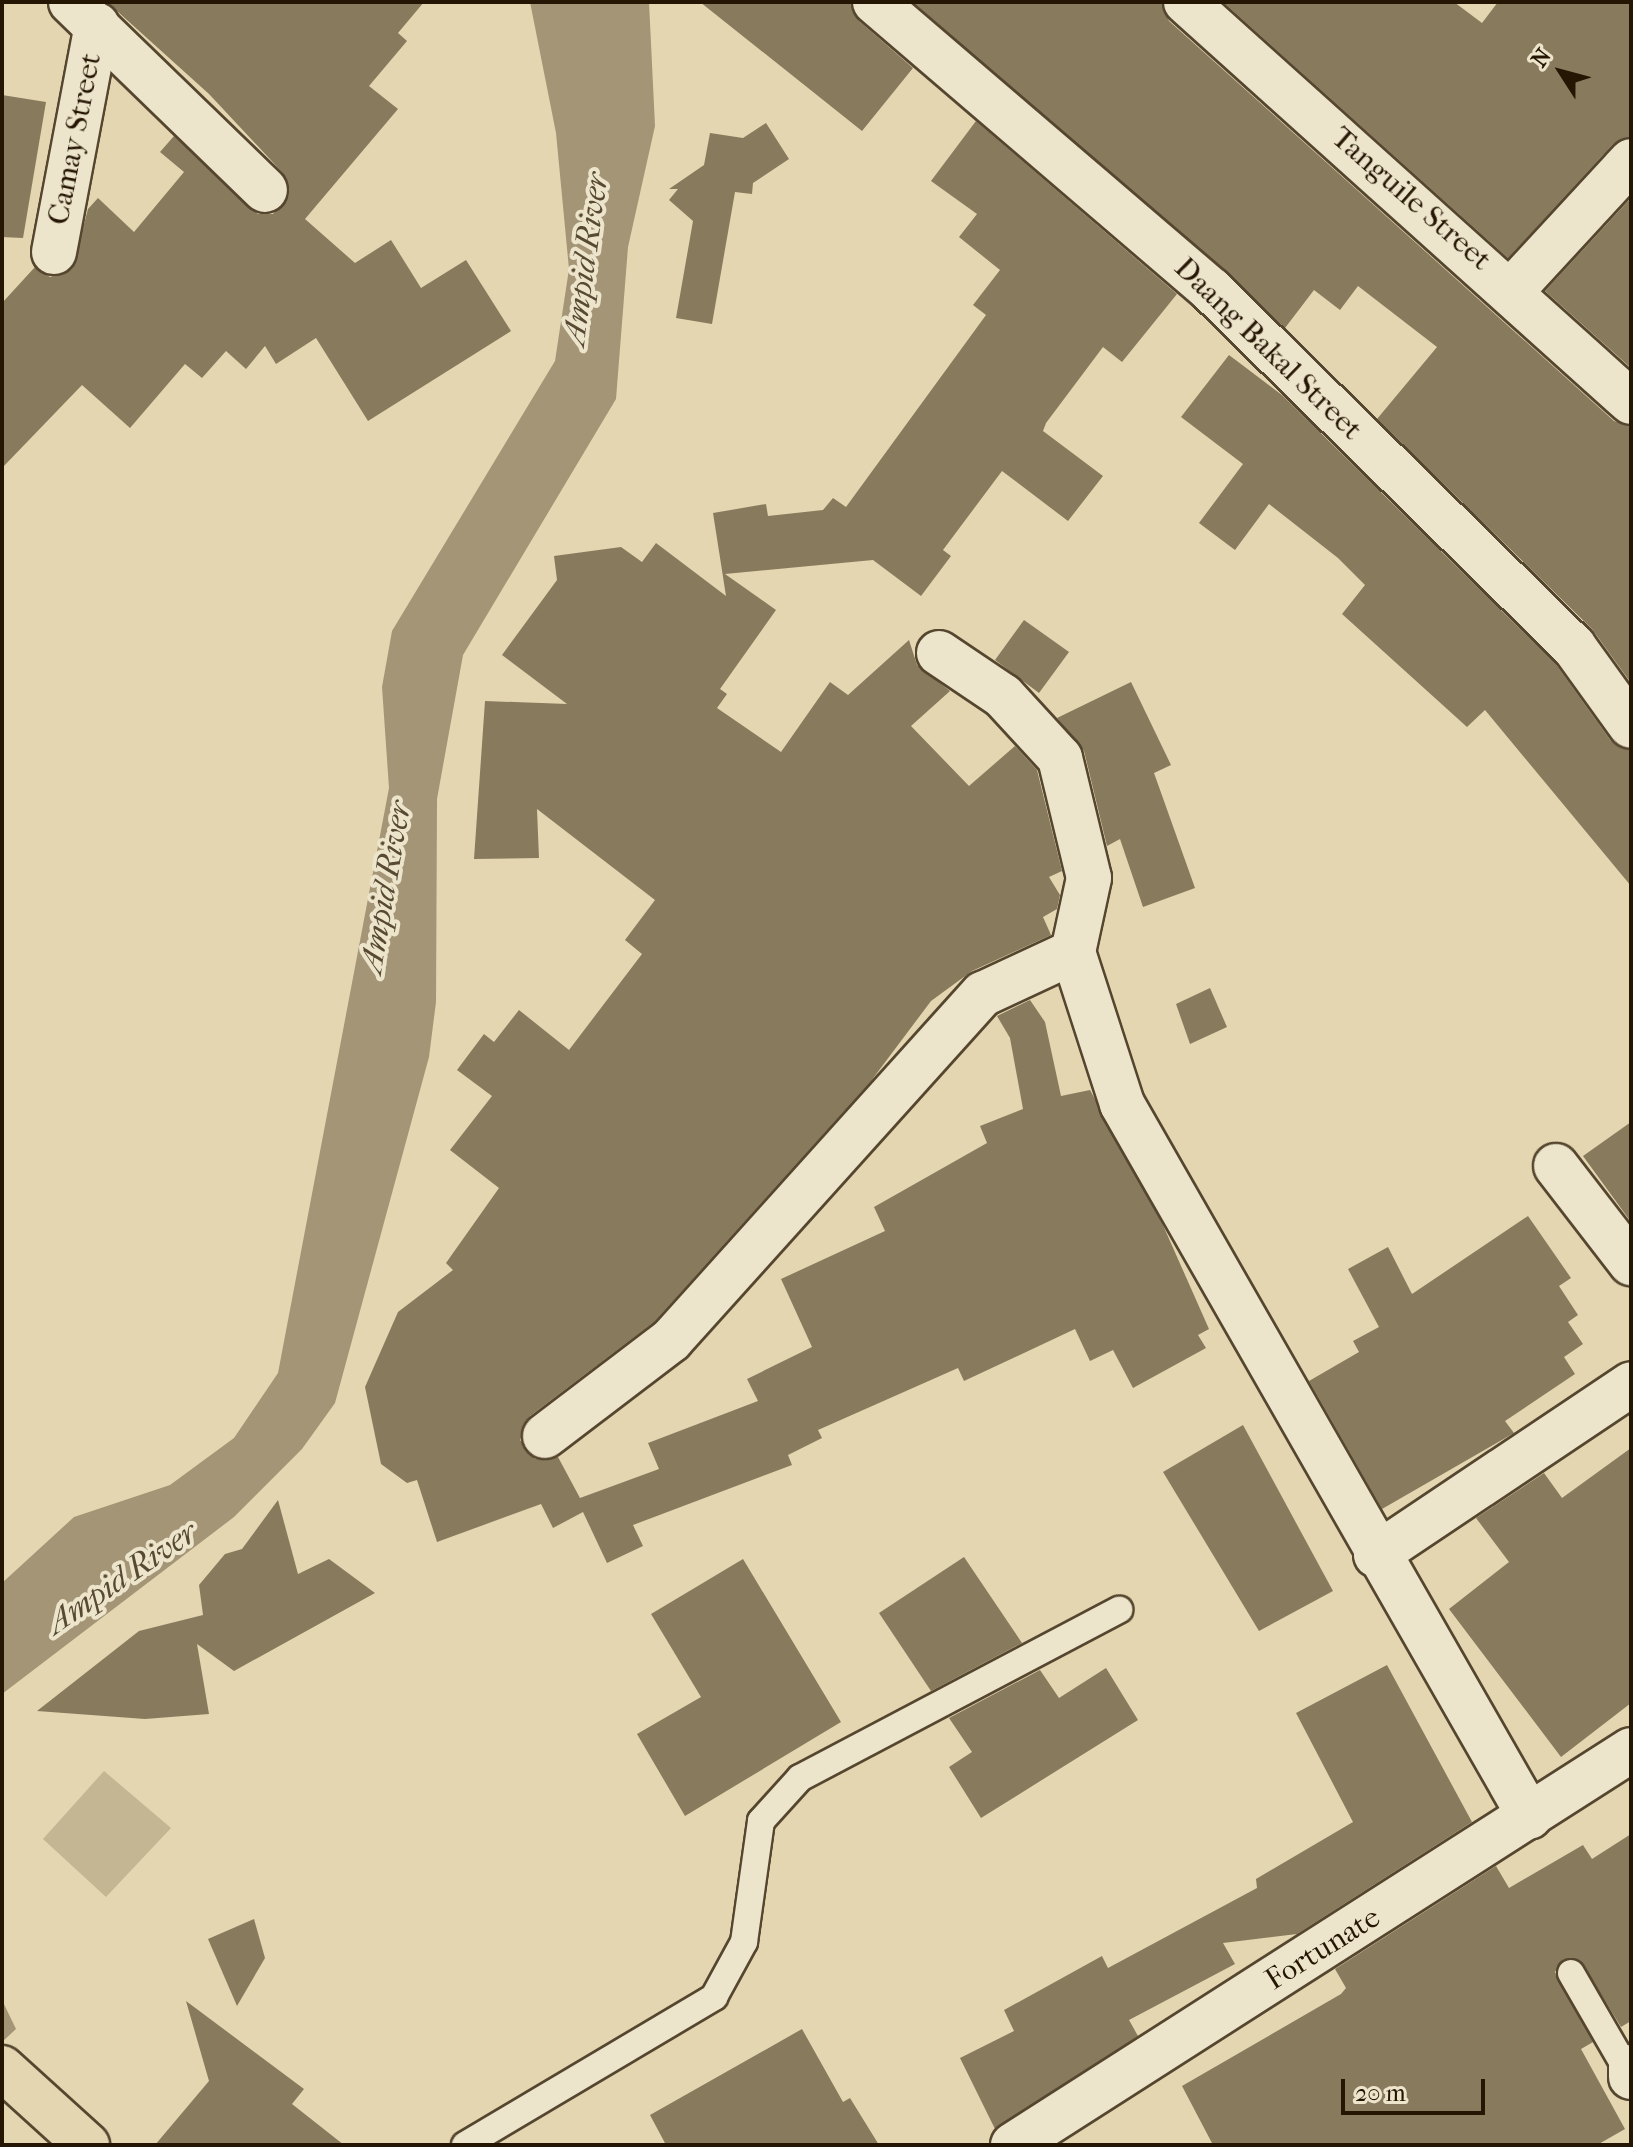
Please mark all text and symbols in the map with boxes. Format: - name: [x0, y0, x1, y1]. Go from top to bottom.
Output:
- north arrow: [1521, 32, 1601, 112]
- text: N: [1526, 44, 1557, 72]
- street label: Camay Street: [41, 50, 109, 228]
- street label: Tanguile Street: [1324, 120, 1498, 278]
- water label: Ampid River: [555, 171, 617, 347]
- street label: Daang Bakal Street: [1167, 250, 1369, 448]
- water label: Ampid River: [352, 798, 420, 976]
- water label: Ampid River: [39, 1514, 205, 1642]
- street label: Fortunate: [1259, 1900, 1387, 1998]
- scale bar: [1345, 2063, 1489, 2113]
- text: 20 m: [1355, 2079, 1406, 2107]

